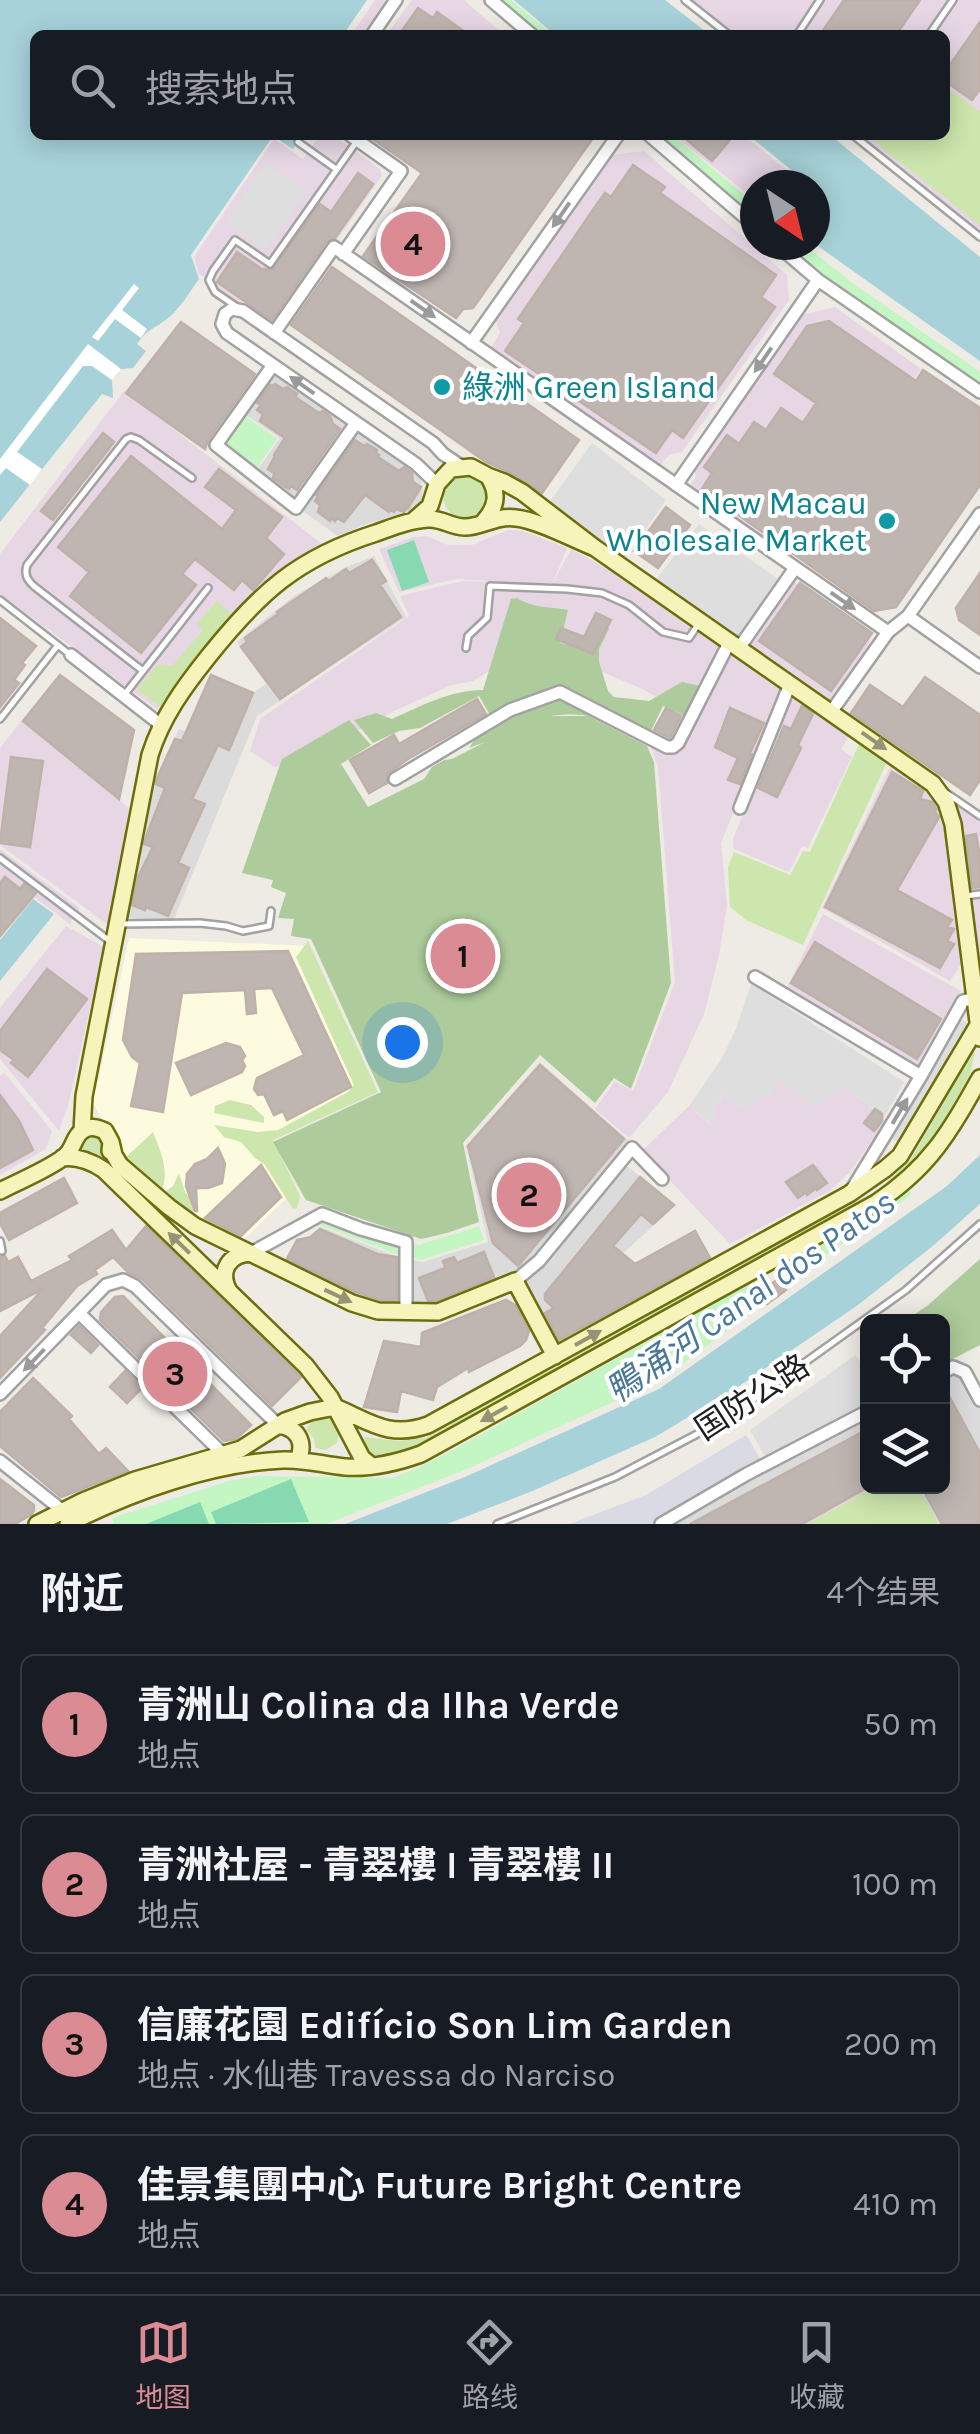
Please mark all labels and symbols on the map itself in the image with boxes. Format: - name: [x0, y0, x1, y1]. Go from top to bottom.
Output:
- north arrow: [740, 170, 830, 260]
- one-way arrow: [552, 201, 572, 228]
- pin: 4: [380, 206, 446, 282]
- one-way arrow: [410, 299, 437, 318]
- one-way arrow: [754, 347, 773, 374]
- place label: 綠洲 Green Island: [462, 369, 716, 406]
- one-way arrow: [289, 376, 316, 395]
- marker: 綠洲 Green Island: [431, 376, 453, 398]
- place label: New Macau Wholesale Market: [606, 485, 867, 559]
- marker: New Macau Wholesale Market: [876, 510, 898, 532]
- one-way arrow: [829, 591, 856, 610]
- one-way arrow: [861, 731, 887, 750]
- pin: 1: [430, 918, 496, 994]
- your location: [377, 1017, 428, 1068]
- one-way arrow: [891, 1097, 908, 1125]
- pin: 2: [496, 1158, 562, 1232]
- water label: 鴨涌河 Canal dos Patos: [598, 1181, 903, 1412]
- one-way arrow: [167, 1231, 191, 1254]
- one-way arrow: [324, 1287, 353, 1304]
- one-way arrow: [574, 1329, 603, 1346]
- pin: 3: [142, 1336, 208, 1412]
- one-way arrow: [22, 1347, 46, 1371]
- street label: 国防公路: [689, 1347, 816, 1448]
- one-way arrow: [480, 1406, 509, 1423]

